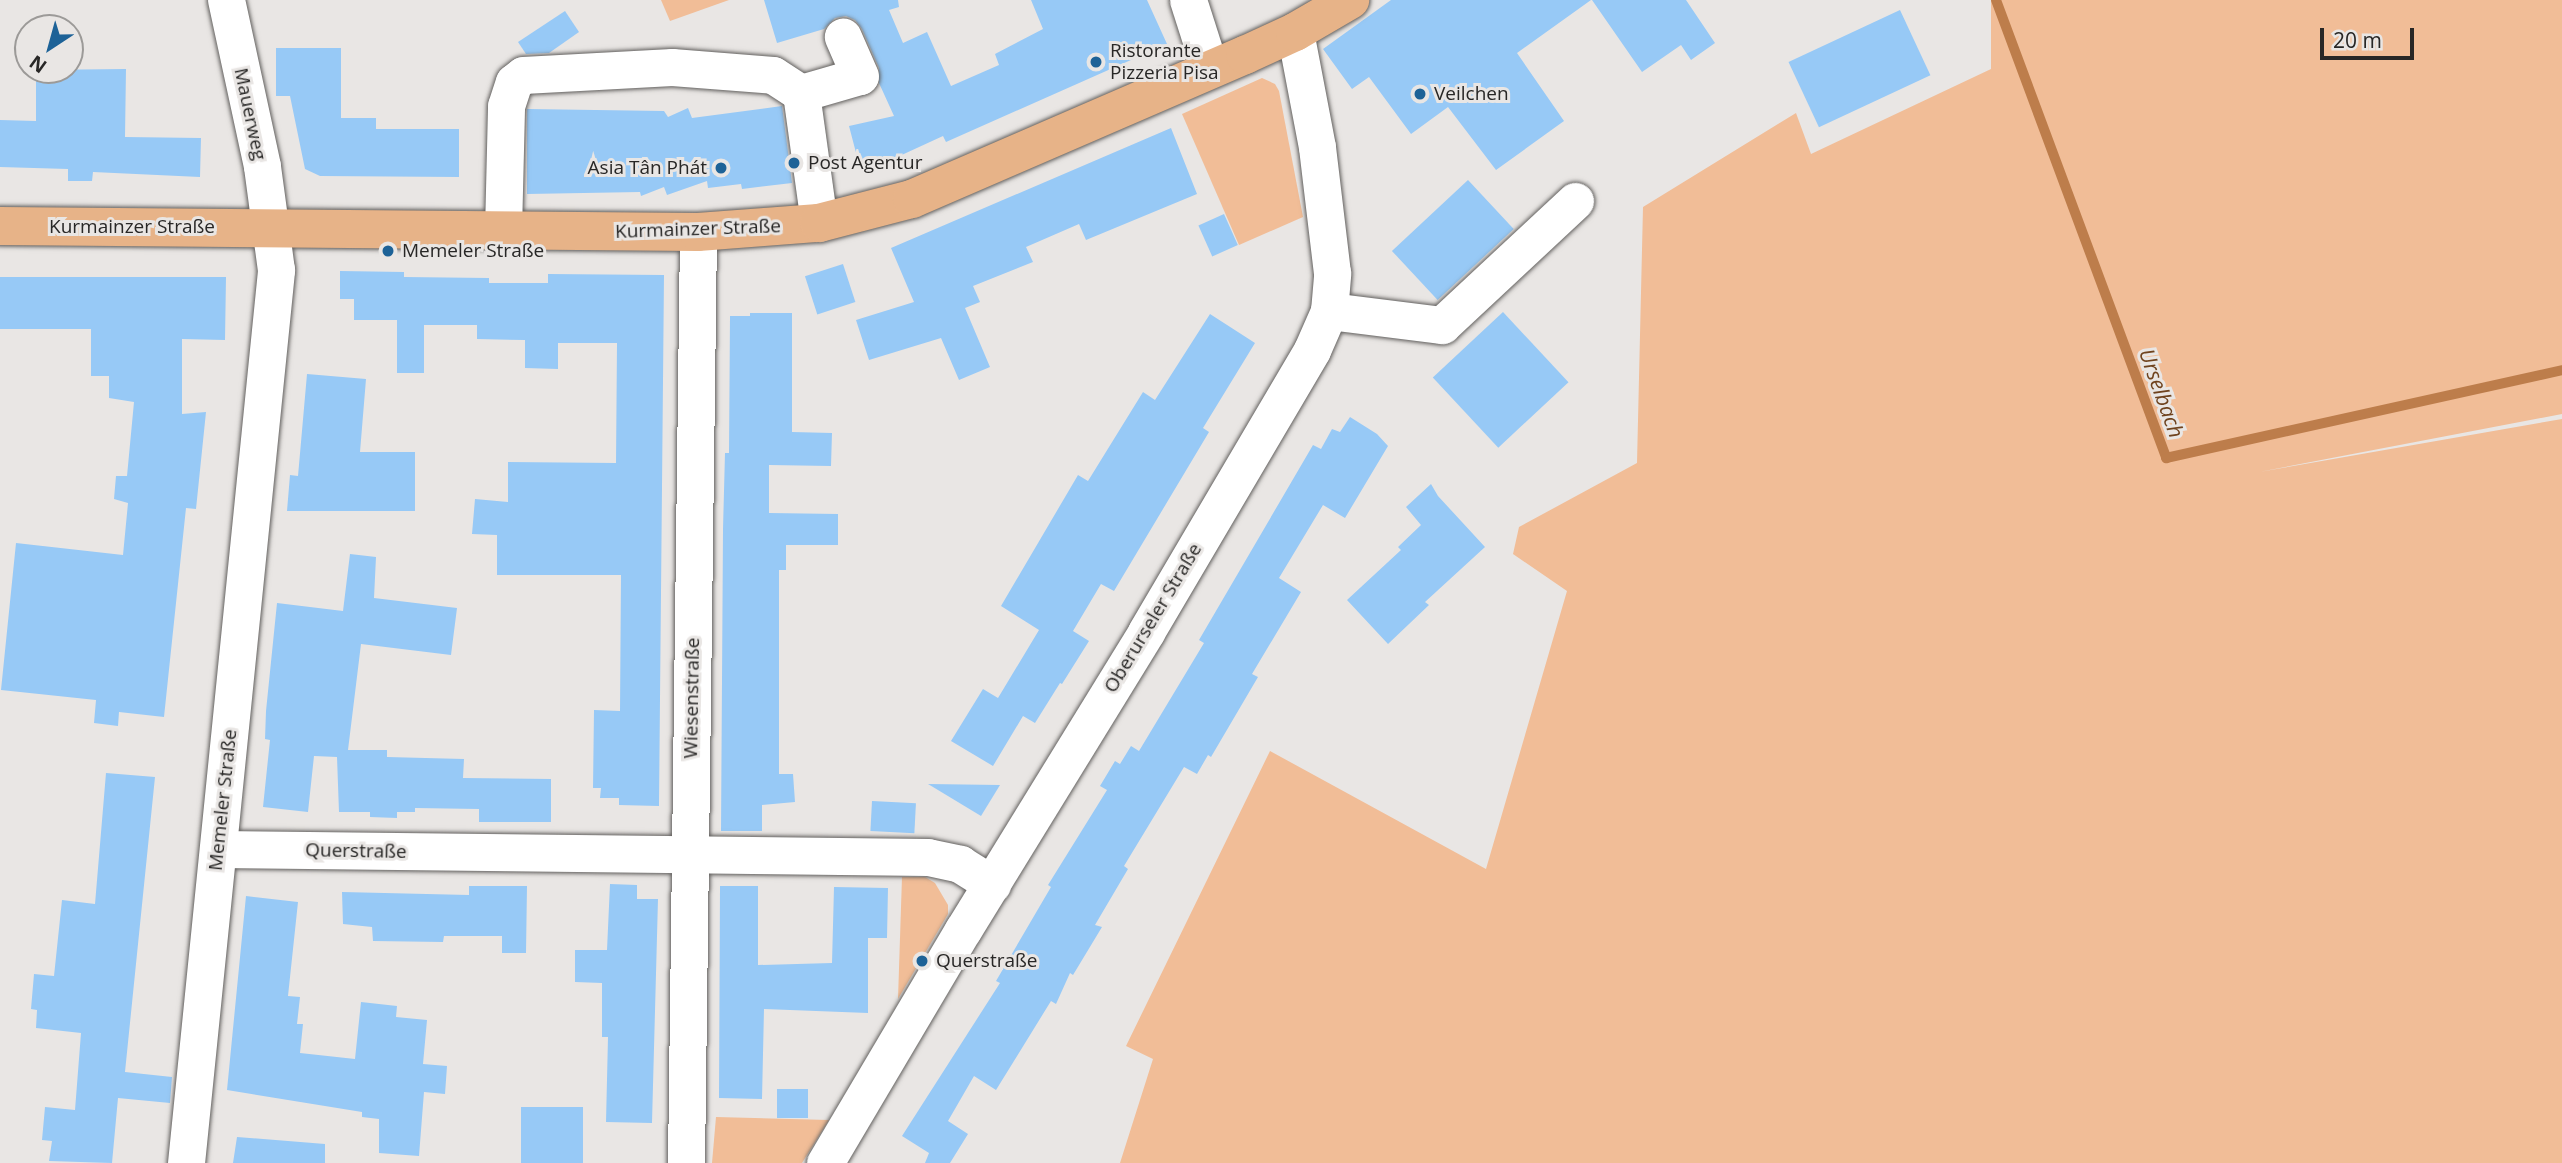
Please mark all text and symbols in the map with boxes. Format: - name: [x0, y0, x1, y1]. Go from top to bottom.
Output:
- north arrow: [14, 14, 84, 84]
- scale bar: [2324, 14, 2418, 58]
- text: 20 m: [2333, 26, 2382, 54]
- place label: Ristorante Pizzeria Pisa: [1110, 40, 1219, 84]
- text: N: [24, 49, 52, 79]
- marker: Ristorante Pizzeria Pisa: [1088, 54, 1104, 70]
- street label: Mauerweg: [229, 66, 271, 162]
- place label: Veilchen: [1434, 83, 1509, 105]
- marker: Veilchen: [1412, 86, 1428, 102]
- place label: Post Agentur: [808, 152, 922, 174]
- marker: Post Agentur: [786, 155, 802, 171]
- place label: Asia Tân Phát: [588, 157, 707, 179]
- marker: Asia Tân Phát: [713, 160, 729, 176]
- street label: Kurmainzer Straße: [615, 215, 781, 243]
- street label: Kurmainzer Straße: [49, 216, 215, 238]
- place label: Memeler Straße: [402, 240, 544, 262]
- marker: Memeler Straße: [380, 243, 396, 259]
- water label: Urselbach: [2134, 345, 2190, 441]
- street label: Oberurseler Straße: [1099, 539, 1207, 697]
- street label: Wiesenstraße: [680, 637, 704, 759]
- street label: Memeler Straße: [204, 728, 242, 872]
- street label: Querstraße: [305, 839, 407, 863]
- place label: Querstraße: [936, 950, 1038, 972]
- marker: Querstraße: [914, 953, 930, 969]

